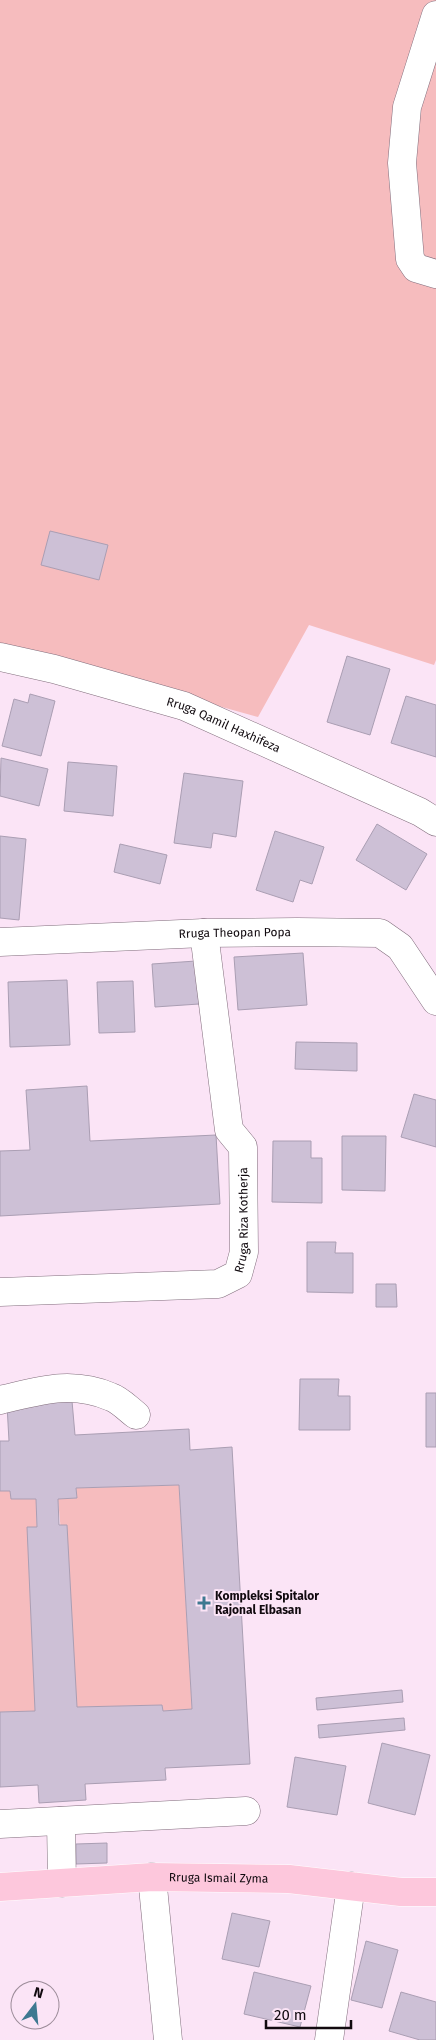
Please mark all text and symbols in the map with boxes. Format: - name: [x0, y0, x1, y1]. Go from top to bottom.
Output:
- street label: Rruga Qamil Haxhifeza: [165, 694, 283, 755]
- street label: Rruga Theopan Popa: [178, 925, 291, 941]
- street label: Rruga Riza Kotherja: [232, 1167, 251, 1275]
- place label: Kompleksi Spitalor Rajonal Elbasan: [215, 1589, 319, 1617]
- marker: Kompleksi Spitalor Rajonal Elbasan: [197, 1596, 211, 1610]
- street label: Rruga Ismail Zyma: [169, 1870, 269, 1886]
- north arrow: [10, 1980, 60, 2030]
- text: N: [32, 1984, 45, 2002]
- scale bar: [266, 1998, 351, 2030]
- text: 20 m: [274, 2006, 307, 2024]

